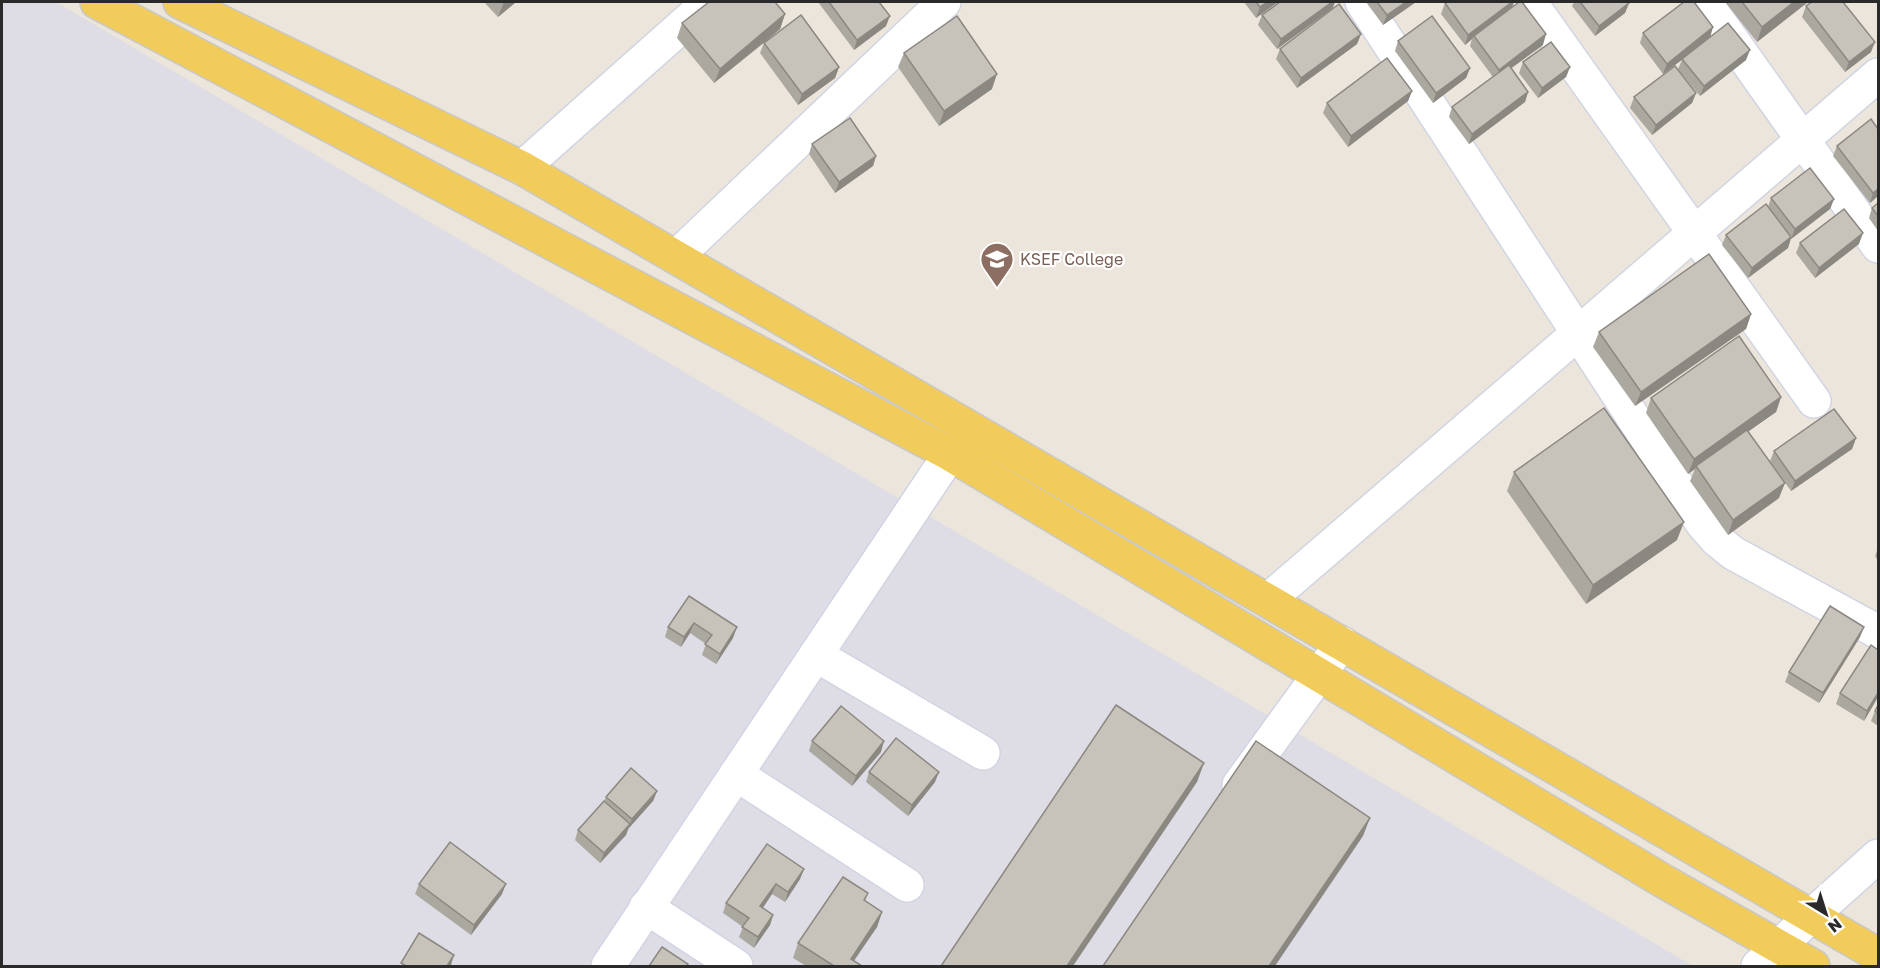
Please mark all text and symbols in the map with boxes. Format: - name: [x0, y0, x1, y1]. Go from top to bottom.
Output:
- school or university icon: KSEF College: [979, 241, 1015, 288]
- place label: KSEF College: [1020, 249, 1123, 269]
- north arrow: [1796, 884, 1856, 944]
- text: N: [1824, 914, 1846, 937]

